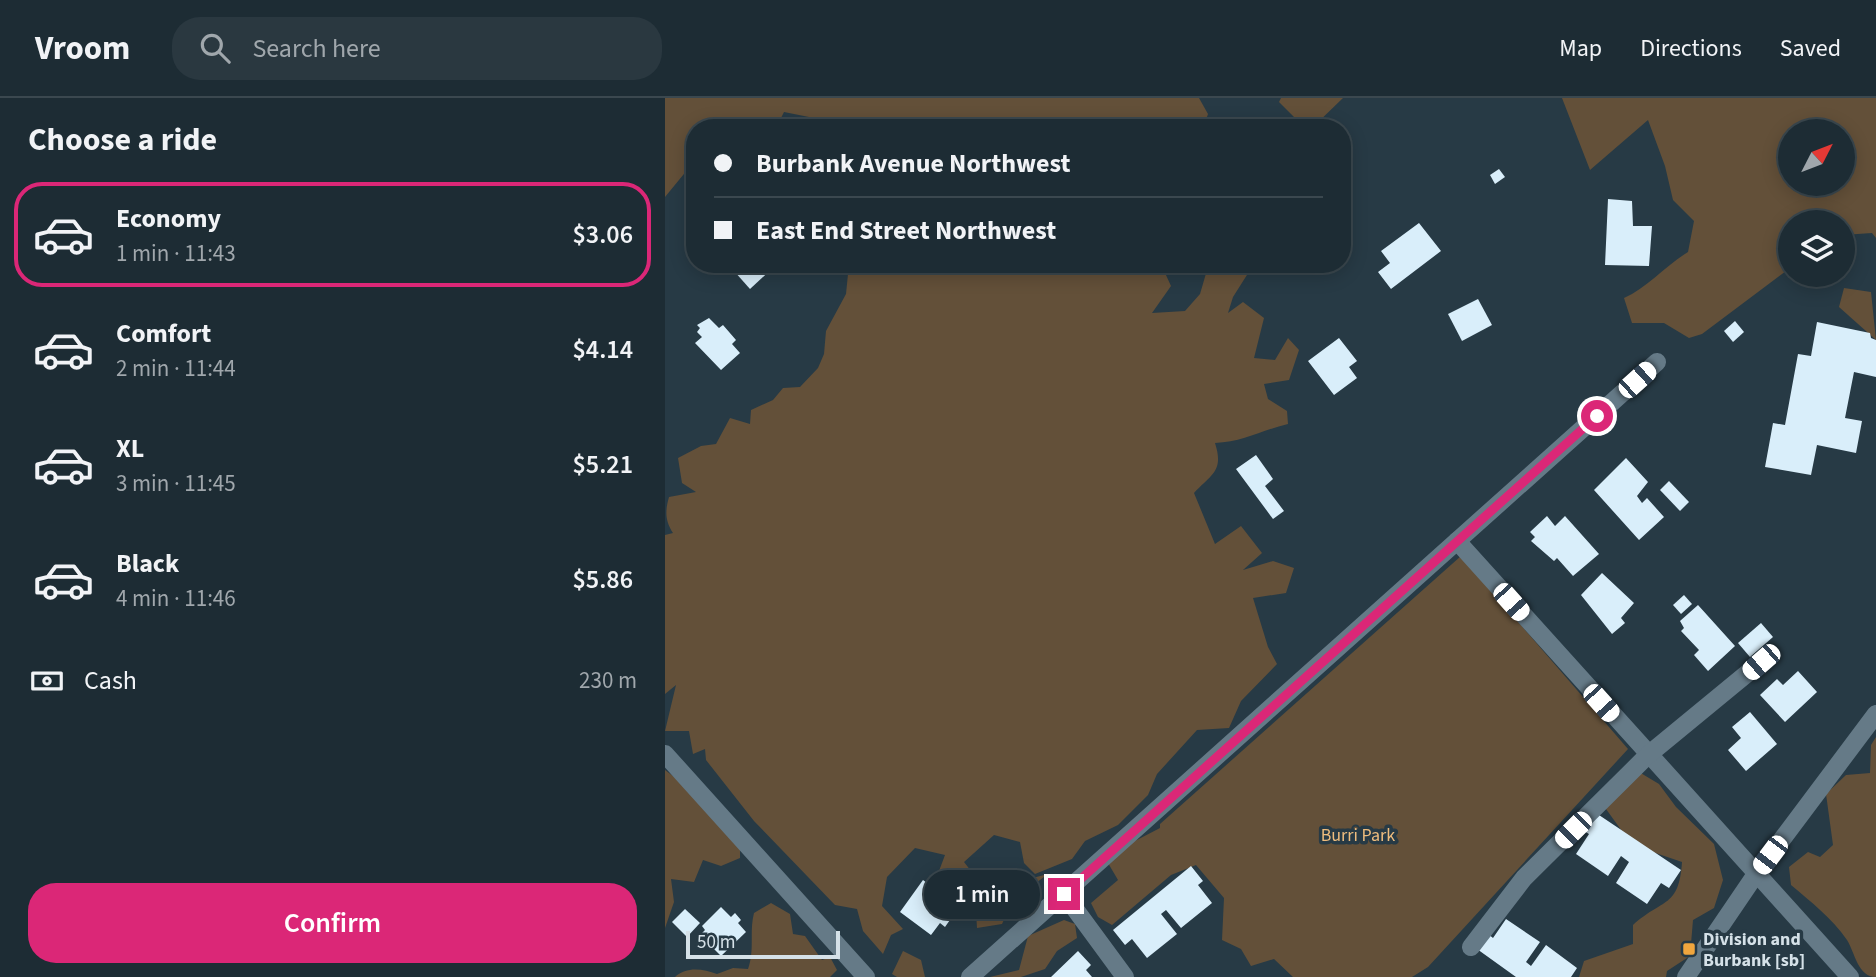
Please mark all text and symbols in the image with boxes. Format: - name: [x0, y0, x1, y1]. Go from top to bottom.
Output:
- search box: [172, 17, 662, 80]
- text: Vroom: [35, 25, 130, 72]
- icon: search: [196, 29, 234, 67]
- text: Search here: [252, 30, 381, 67]
- text: Map: [1559, 31, 1602, 66]
- text: Directions: [1640, 31, 1742, 66]
- text: Saved: [1780, 31, 1841, 66]
- text: Choose a ride: [28, 117, 217, 163]
- north arrow: [1778, 119, 1855, 196]
- map controls: [1778, 119, 1855, 287]
- text: Burbank Avenue Northwest: [756, 145, 1070, 182]
- text: Economy: [116, 200, 221, 237]
- icon: car: [32, 203, 95, 266]
- button: layers: [1778, 210, 1855, 287]
- text: East End Street Northwest: [756, 212, 1056, 249]
- text: $3.06: [572, 216, 633, 253]
- text: 1 min · 11:43: [116, 237, 236, 270]
- text: Comfort: [116, 315, 211, 352]
- icon: car: [32, 318, 95, 381]
- text: $4.14: [572, 331, 633, 368]
- text: 2 min · 11:44: [116, 352, 236, 385]
- car: [1615, 358, 1660, 402]
- route start: [1581, 400, 1613, 432]
- text: XL: [116, 430, 144, 467]
- icon: car: [32, 433, 95, 496]
- text: $5.21: [572, 446, 633, 483]
- text: 3 min · 11:45: [116, 467, 236, 500]
- text: Black: [116, 545, 179, 582]
- icon: car: [32, 548, 95, 611]
- text: $5.86: [572, 561, 633, 598]
- car: [1490, 579, 1533, 625]
- text: 4 min · 11:46: [116, 582, 236, 615]
- car: [1739, 640, 1784, 684]
- icon: cash: [28, 662, 66, 700]
- text: Cash: [84, 662, 137, 699]
- text: 230 m: [579, 664, 637, 697]
- car: [1580, 680, 1623, 726]
- car: [1551, 808, 1596, 852]
- park label: Burri Park: [1321, 823, 1395, 848]
- car: [1749, 832, 1792, 878]
- callout: 1 min: [924, 870, 1039, 918]
- text: 1 min: [955, 878, 1009, 911]
- route end: [1048, 878, 1080, 910]
- button: Confirm: [28, 883, 637, 963]
- place label: Division and Burbank [sb]: [1703, 927, 1805, 973]
- scale bar: [686, 928, 840, 960]
- text: 50 m: [697, 929, 735, 956]
- marker: Division and Burbank [sb]: [1681, 941, 1697, 957]

